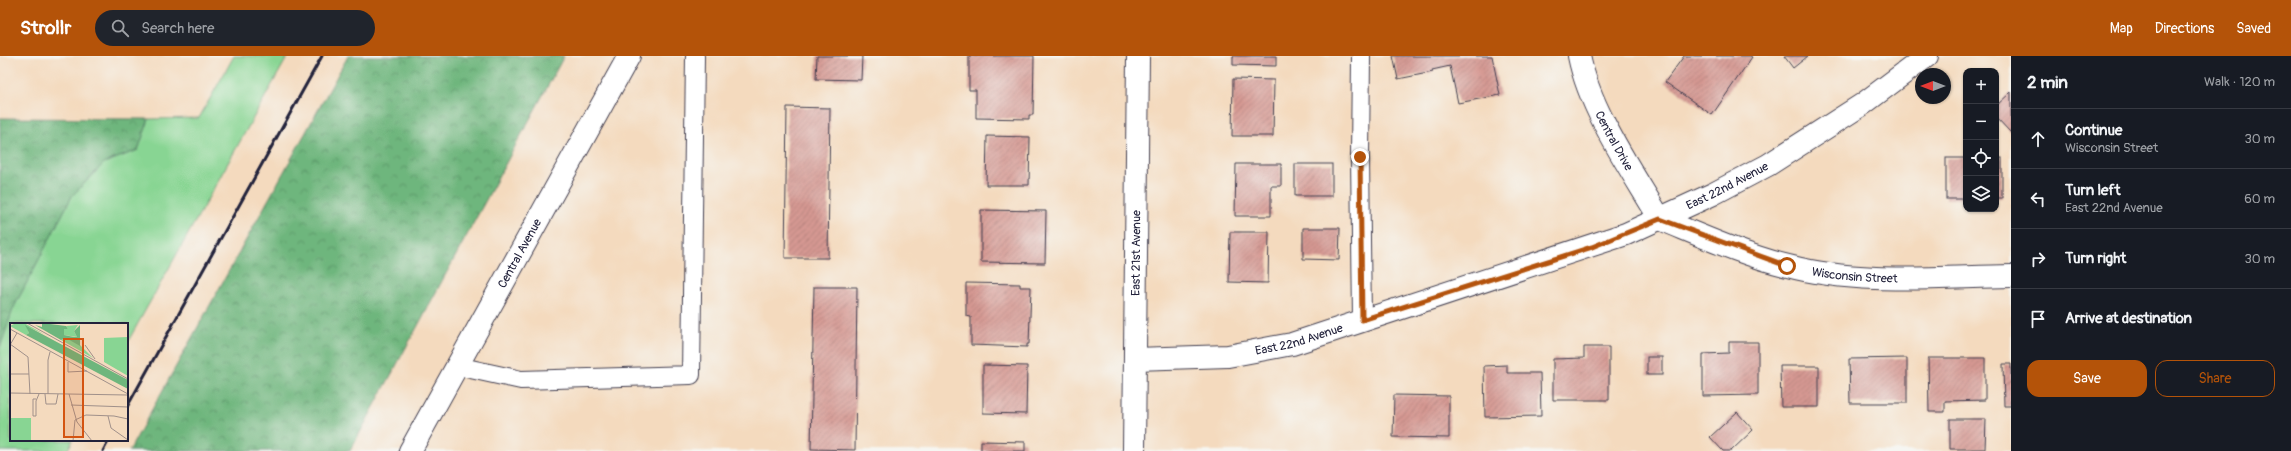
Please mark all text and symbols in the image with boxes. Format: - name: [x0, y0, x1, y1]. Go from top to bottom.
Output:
- search box: [95, 10, 375, 46]
- text: Strollr: [20, 16, 71, 40]
- icon: search: [109, 17, 131, 39]
- text: Search here: [141, 19, 214, 38]
- text: Map: [2110, 20, 2133, 37]
- text: Directions: [2155, 20, 2214, 37]
- text: Saved: [2236, 20, 2271, 37]
- north arrow: [1915, 68, 1951, 104]
- map controls: [1963, 68, 1999, 212]
- button: +: [1963, 68, 1999, 104]
- text: 2 min: [2027, 72, 2068, 93]
- text: Walk · 120 m: [2204, 74, 2275, 90]
- button: −: [1963, 104, 1999, 140]
- street label: Central Drive: [1591, 109, 1636, 174]
- text: Continue: [2065, 121, 2123, 140]
- icon: ahead: [2027, 128, 2049, 150]
- text: 30 m: [2245, 131, 2275, 147]
- button: locate: [1963, 140, 1999, 176]
- text: Wisconsin Street: [2065, 140, 2158, 156]
- route end: [1351, 148, 1369, 166]
- street label: East 22nd Avenue: [1684, 159, 1771, 213]
- button: layers: [1963, 176, 1999, 212]
- text: Turn left: [2065, 181, 2121, 200]
- icon: left: [2027, 188, 2049, 210]
- text: 60 m: [2244, 191, 2275, 207]
- text: East 22nd Avenue: [2065, 200, 2163, 216]
- street label: East 21st Avenue: [1129, 210, 1144, 296]
- street label: Central Avenue: [495, 216, 545, 291]
- icon: right: [2027, 248, 2049, 270]
- text: Turn right: [2065, 249, 2126, 268]
- text: 30 m: [2245, 251, 2275, 267]
- route start: [1778, 257, 1796, 275]
- street label: Wisconsin Street: [1811, 264, 1898, 286]
- icon: arrive: [2027, 308, 2049, 330]
- text: Arrive at destination: [2065, 309, 2192, 328]
- street label: East 22nd Avenue: [1254, 321, 1345, 359]
- inset map: [10, 323, 128, 441]
- button: Save: [2027, 360, 2147, 397]
- button: Share: [2155, 360, 2275, 397]

